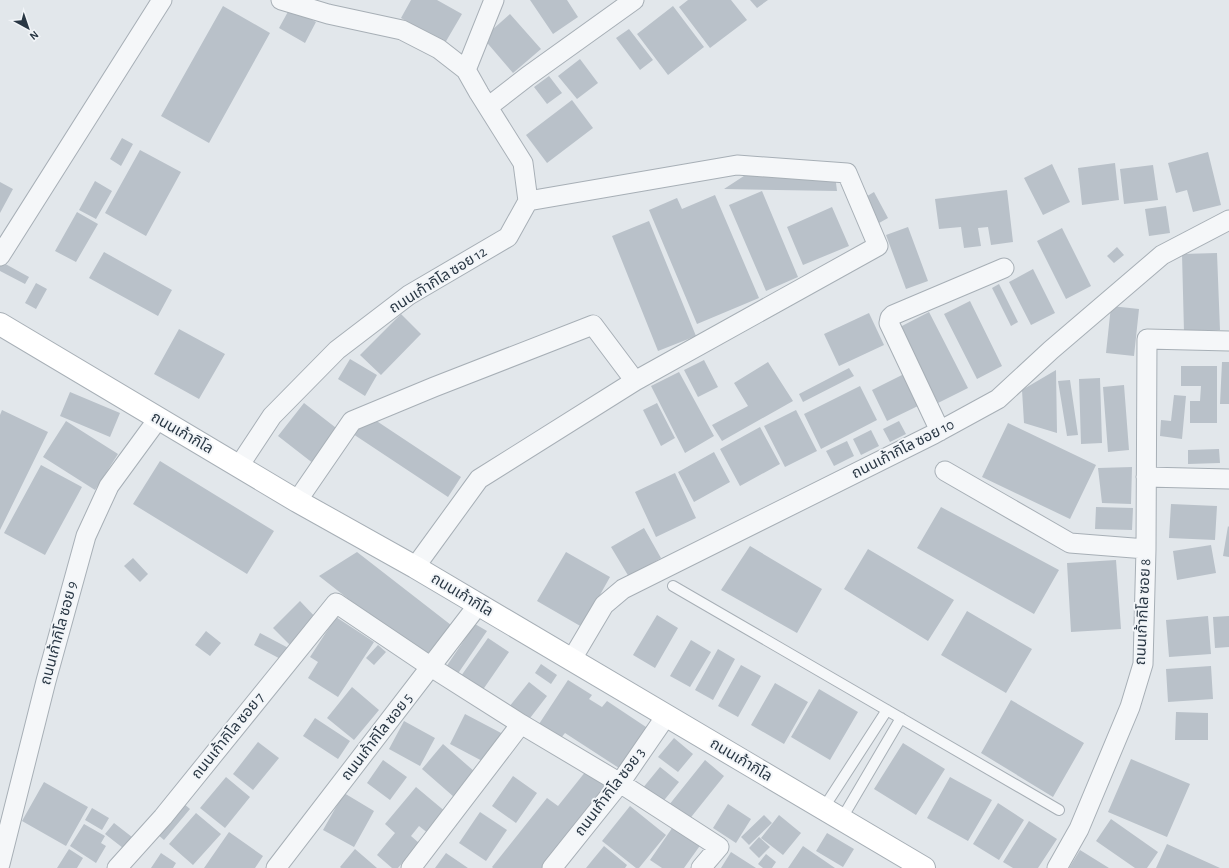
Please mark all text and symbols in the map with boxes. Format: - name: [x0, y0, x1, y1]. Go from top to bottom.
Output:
- north arrow: [8, 8, 48, 48]
- text: N: [28, 29, 41, 42]
- street label: ถนนเก้ากิโล ซอย 12: [386, 243, 490, 316]
- street label: ถนนเก้ากิโล: [148, 408, 216, 457]
- street label: ถนนเก้ากิโล ซอย 10: [849, 416, 957, 481]
- street label: ถนนเก้ากิโล ซอย 8: [1132, 558, 1153, 666]
- street label: ถนนเก้ากิโล: [429, 570, 496, 619]
- street label: ถนนเก้ากิโล ซอย 9: [37, 579, 80, 687]
- street label: ถนนเก้ากิโล ซอย 7: [188, 689, 267, 782]
- street label: ถนนเก้ากิโล ซอย 5: [338, 690, 416, 783]
- street label: ถนนเก้ากิโล: [708, 735, 775, 784]
- street label: ถนนเก้ากิโล ซอย 3: [571, 745, 648, 839]

